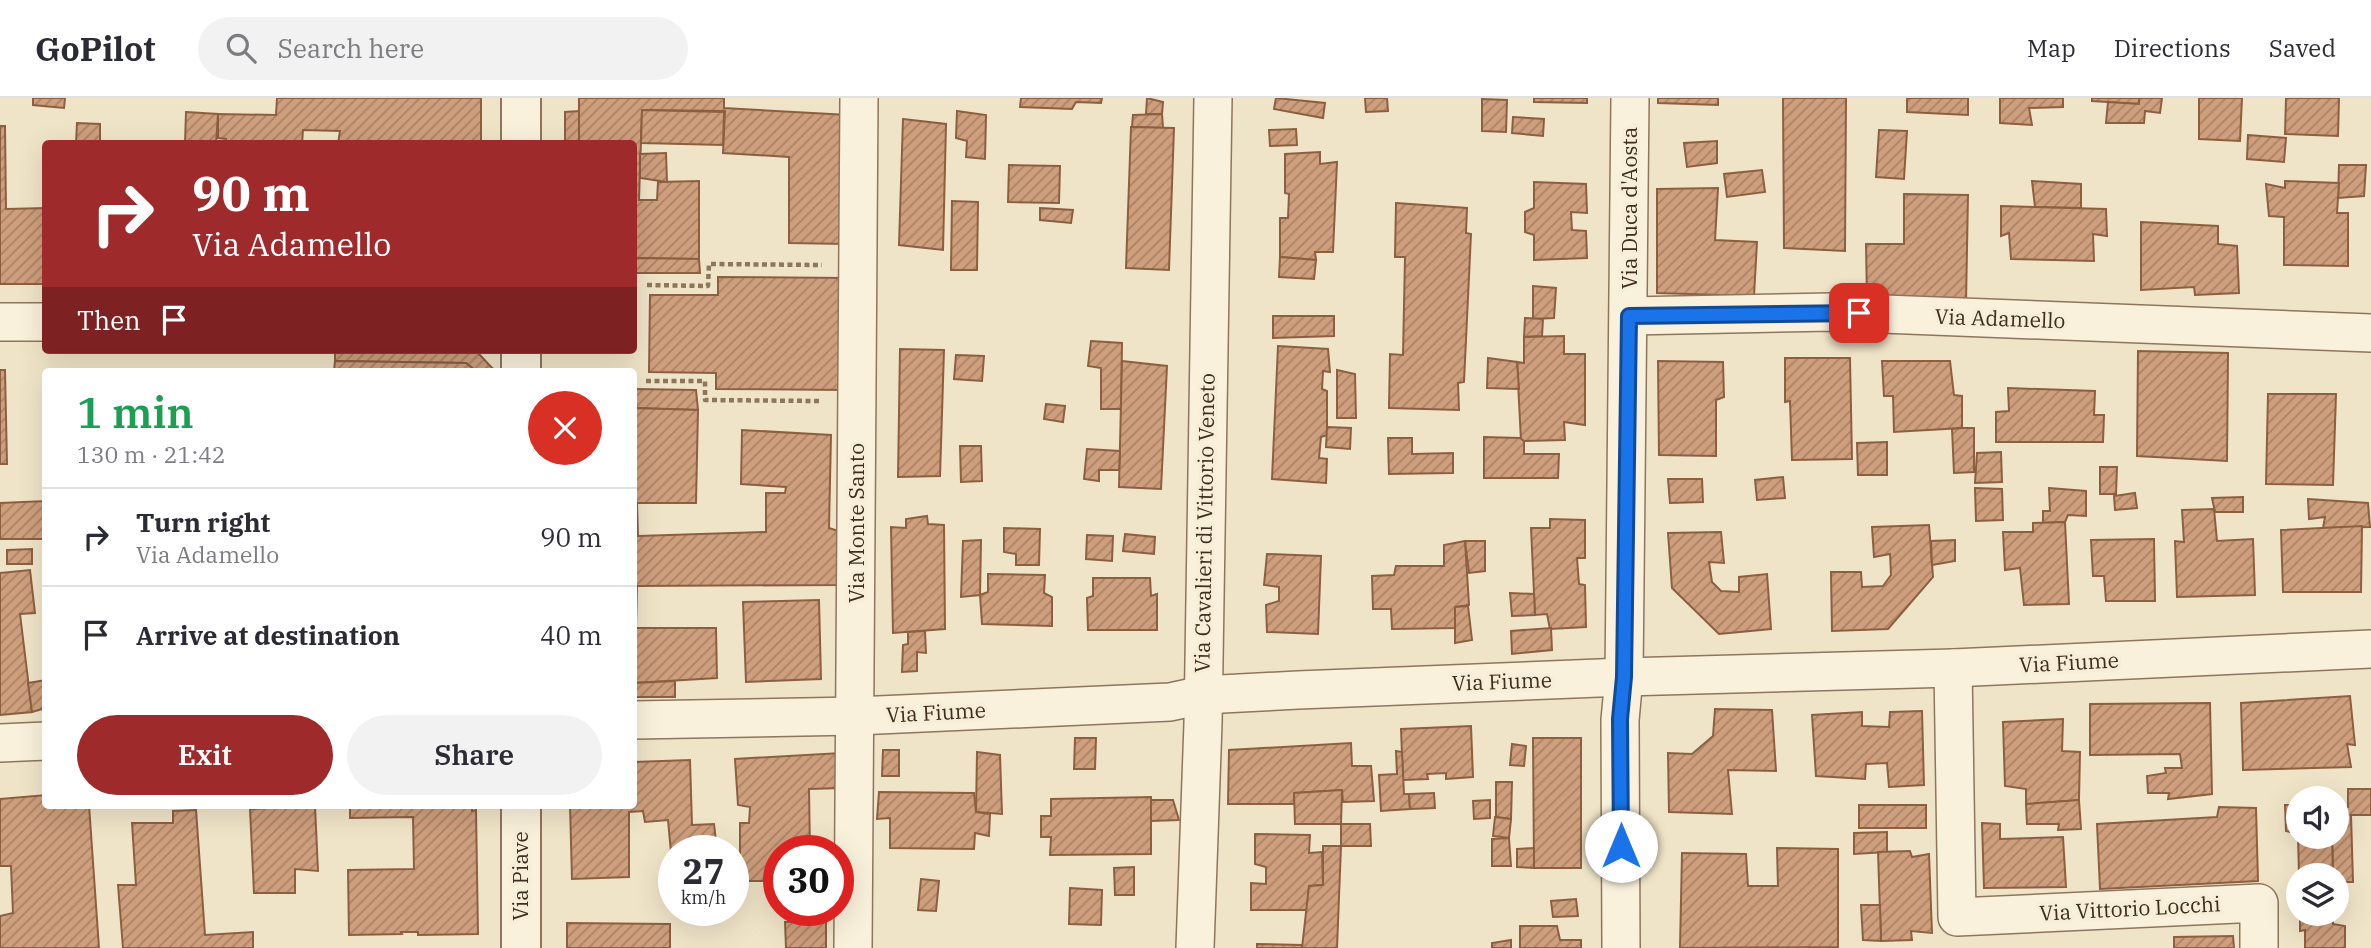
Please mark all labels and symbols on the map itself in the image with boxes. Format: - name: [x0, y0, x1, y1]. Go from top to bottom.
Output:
- street label: Via Duca d'Aosta: [1615, 127, 1643, 289]
- pin: [1829, 283, 1889, 343]
- street label: Via Adamello: [1934, 302, 2066, 334]
- street label: Via Cavalieri di Vittorio Veneto: [1187, 373, 1221, 673]
- street label: Via Monte Santo: [842, 443, 870, 603]
- street label: Via Fiume: [2018, 645, 2120, 679]
- street label: Via Fiume: [1452, 665, 1552, 697]
- street label: Via Fiume: [885, 695, 987, 729]
- position arrow: [1584, 809, 1658, 883]
- street label: Via Piave: [506, 831, 534, 921]
- speed limit sign: 30: [763, 835, 854, 926]
- street label: Via Vittorio Locchi: [2039, 889, 2221, 927]

